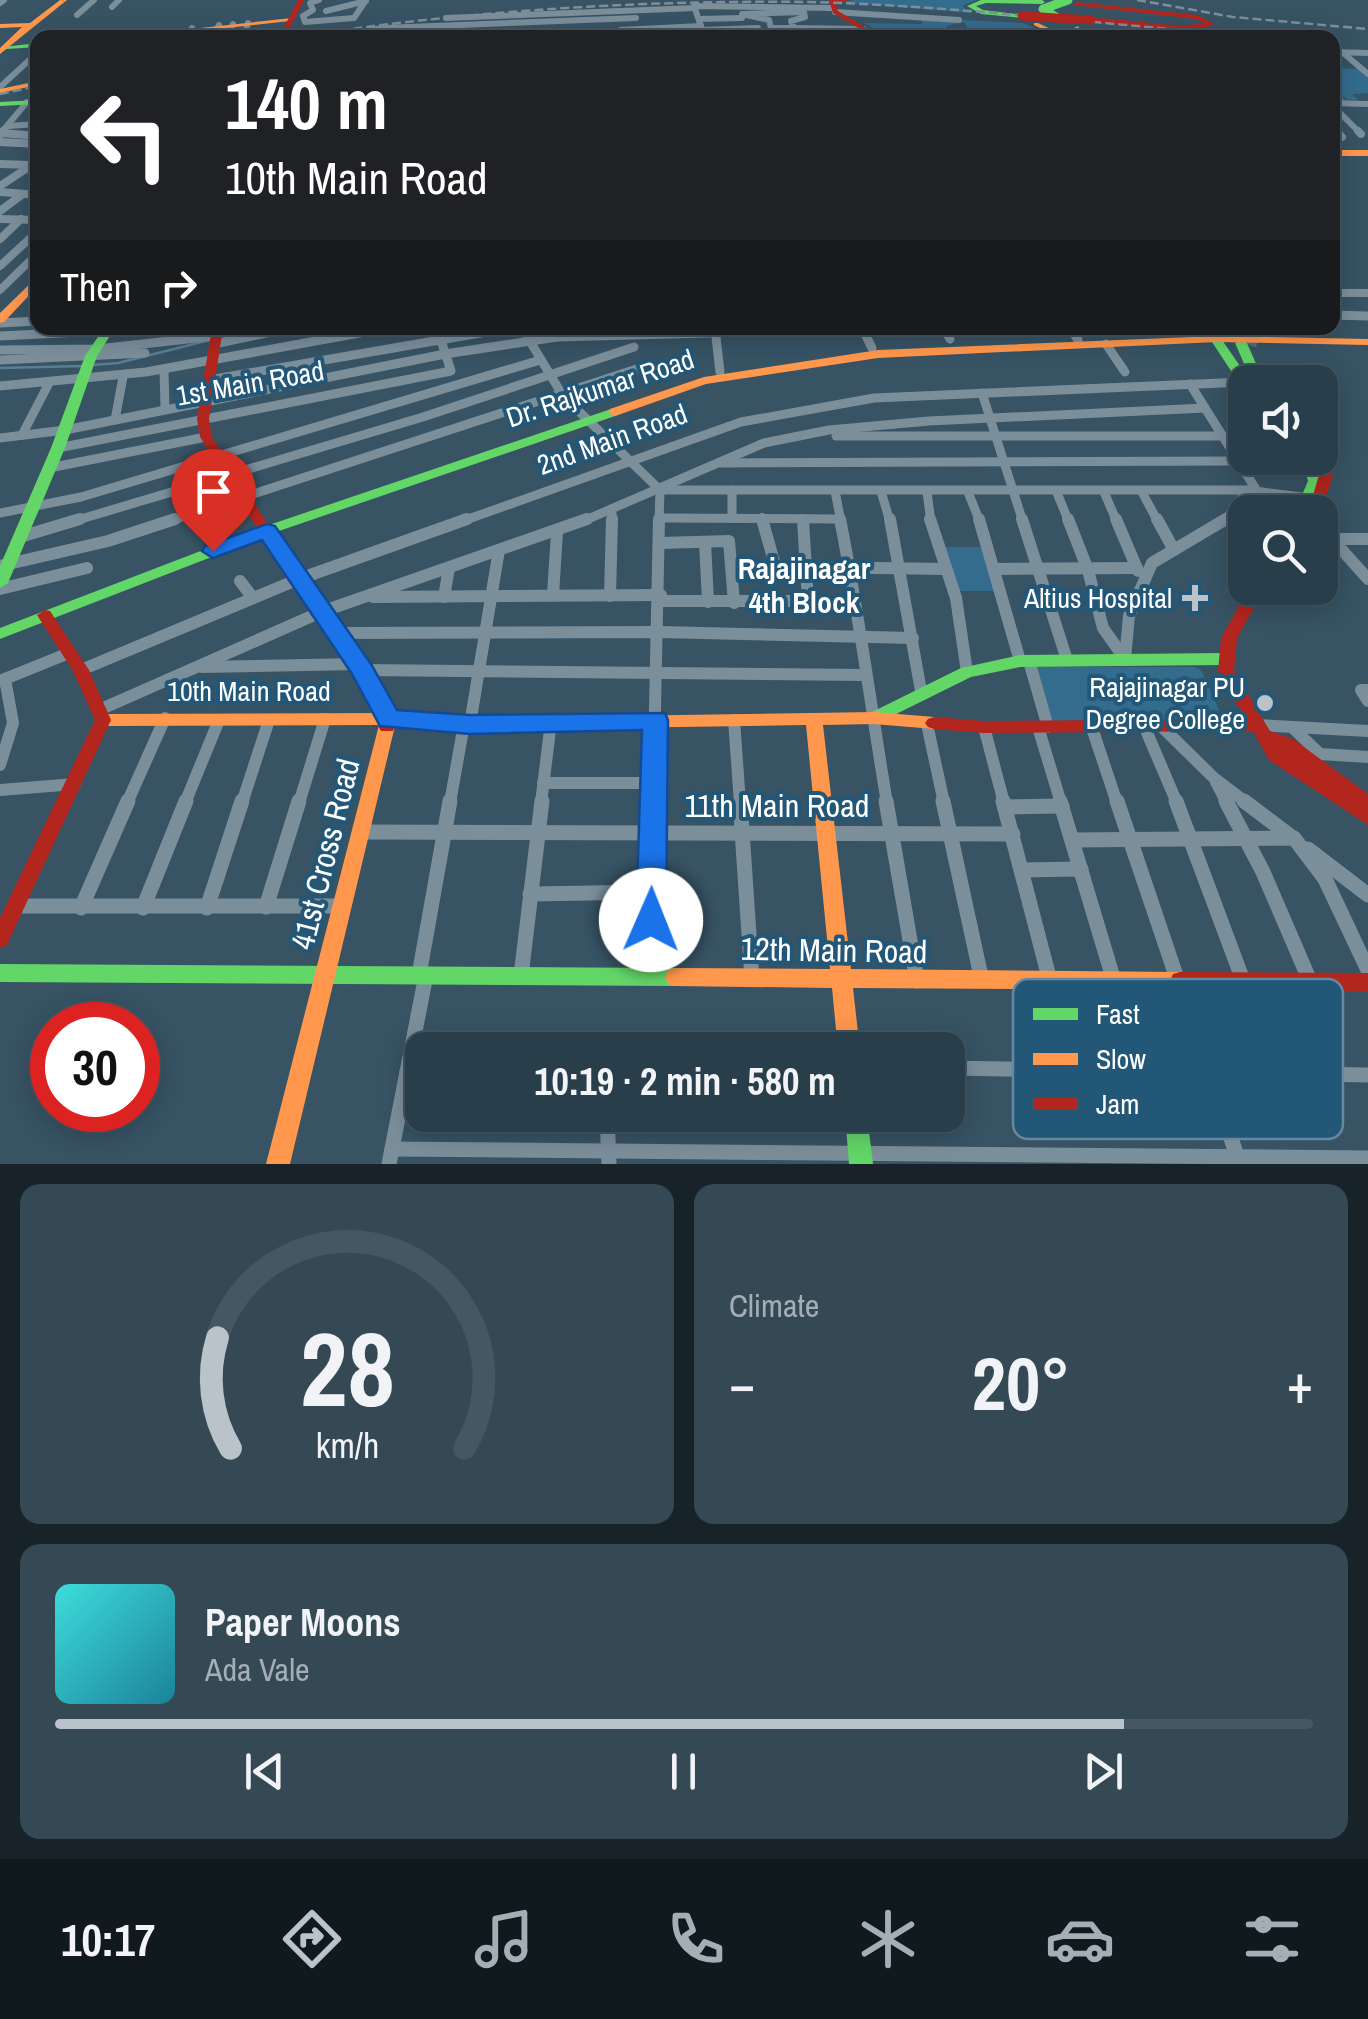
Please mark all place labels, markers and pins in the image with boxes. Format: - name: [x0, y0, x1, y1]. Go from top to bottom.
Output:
- pin: [171, 449, 256, 552]
- place label: Altius Hospital: [1023, 579, 1172, 617]
- marker: Altius Hospital: [1182, 585, 1208, 611]
- place label: Rajajinagar PU Degree College: [1085, 668, 1245, 738]
- marker: Rajajinagar PU Degree College: [1254, 692, 1276, 714]

